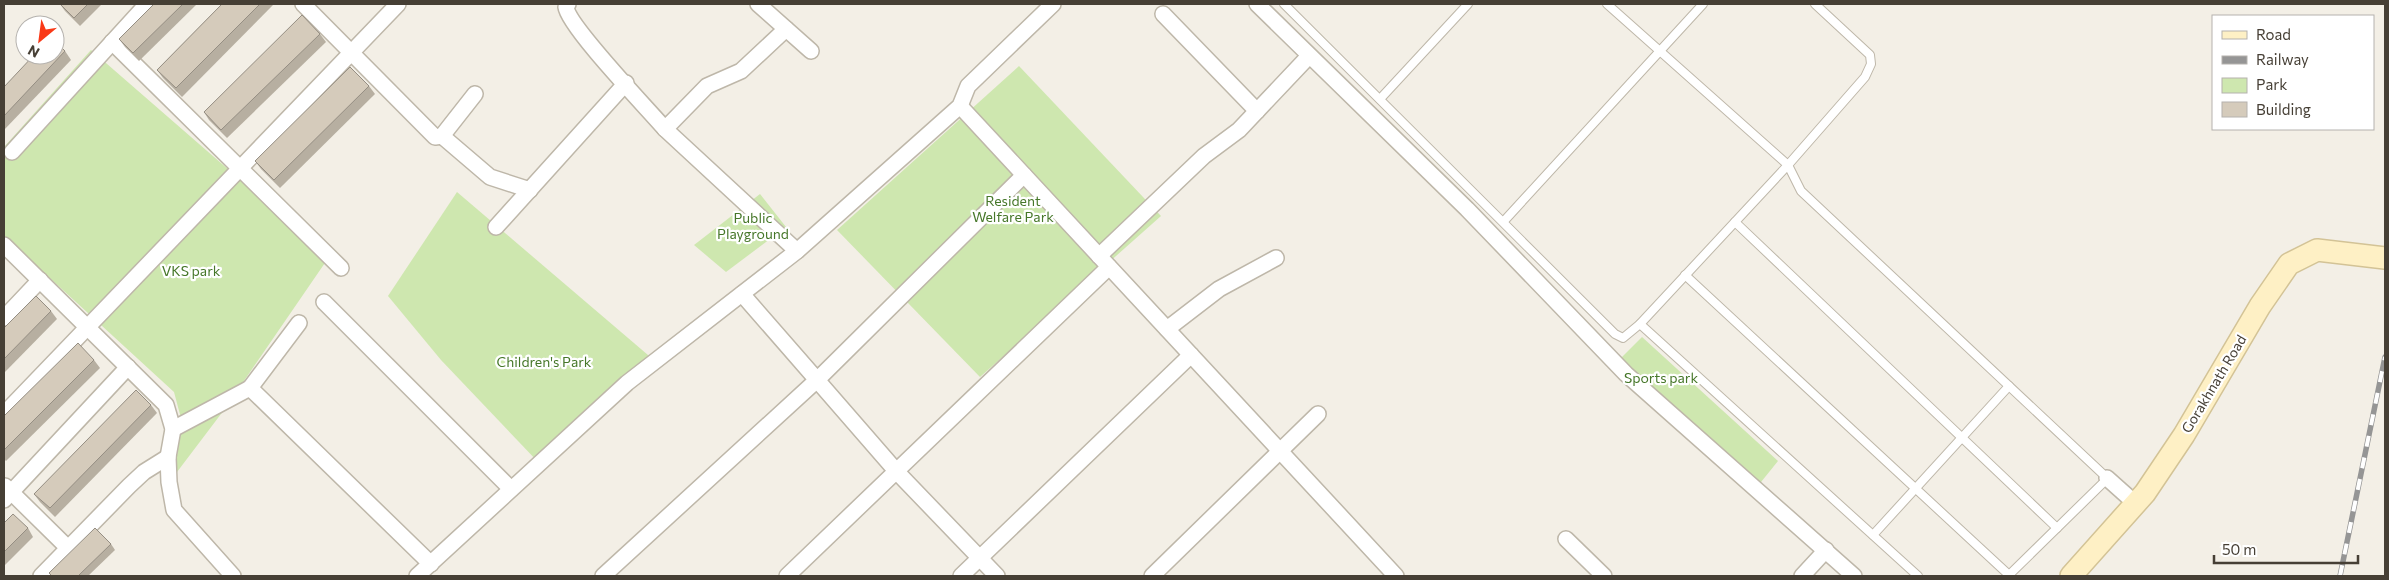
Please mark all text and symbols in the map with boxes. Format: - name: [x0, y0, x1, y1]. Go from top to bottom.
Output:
- north arrow: [15, 15, 65, 65]
- legend: [2212, 15, 2374, 130]
- text: Road: [2256, 25, 2291, 43]
- text: N: [25, 42, 42, 62]
- text: Railway: [2256, 50, 2309, 68]
- text: Park: [2256, 75, 2287, 93]
- text: Building: [2256, 100, 2311, 118]
- park label: Resident Welfare Park: [972, 192, 1054, 225]
- park label: Public Playground: [717, 209, 789, 242]
- park label: VKS park: [162, 262, 221, 279]
- street label: Gorakhnath Road: [2178, 332, 2250, 436]
- park label: Children's Park: [497, 353, 592, 370]
- park label: Sports park: [1624, 369, 1698, 386]
- scale bar: [2214, 532, 2358, 564]
- text: 50 m: [2222, 540, 2256, 558]

